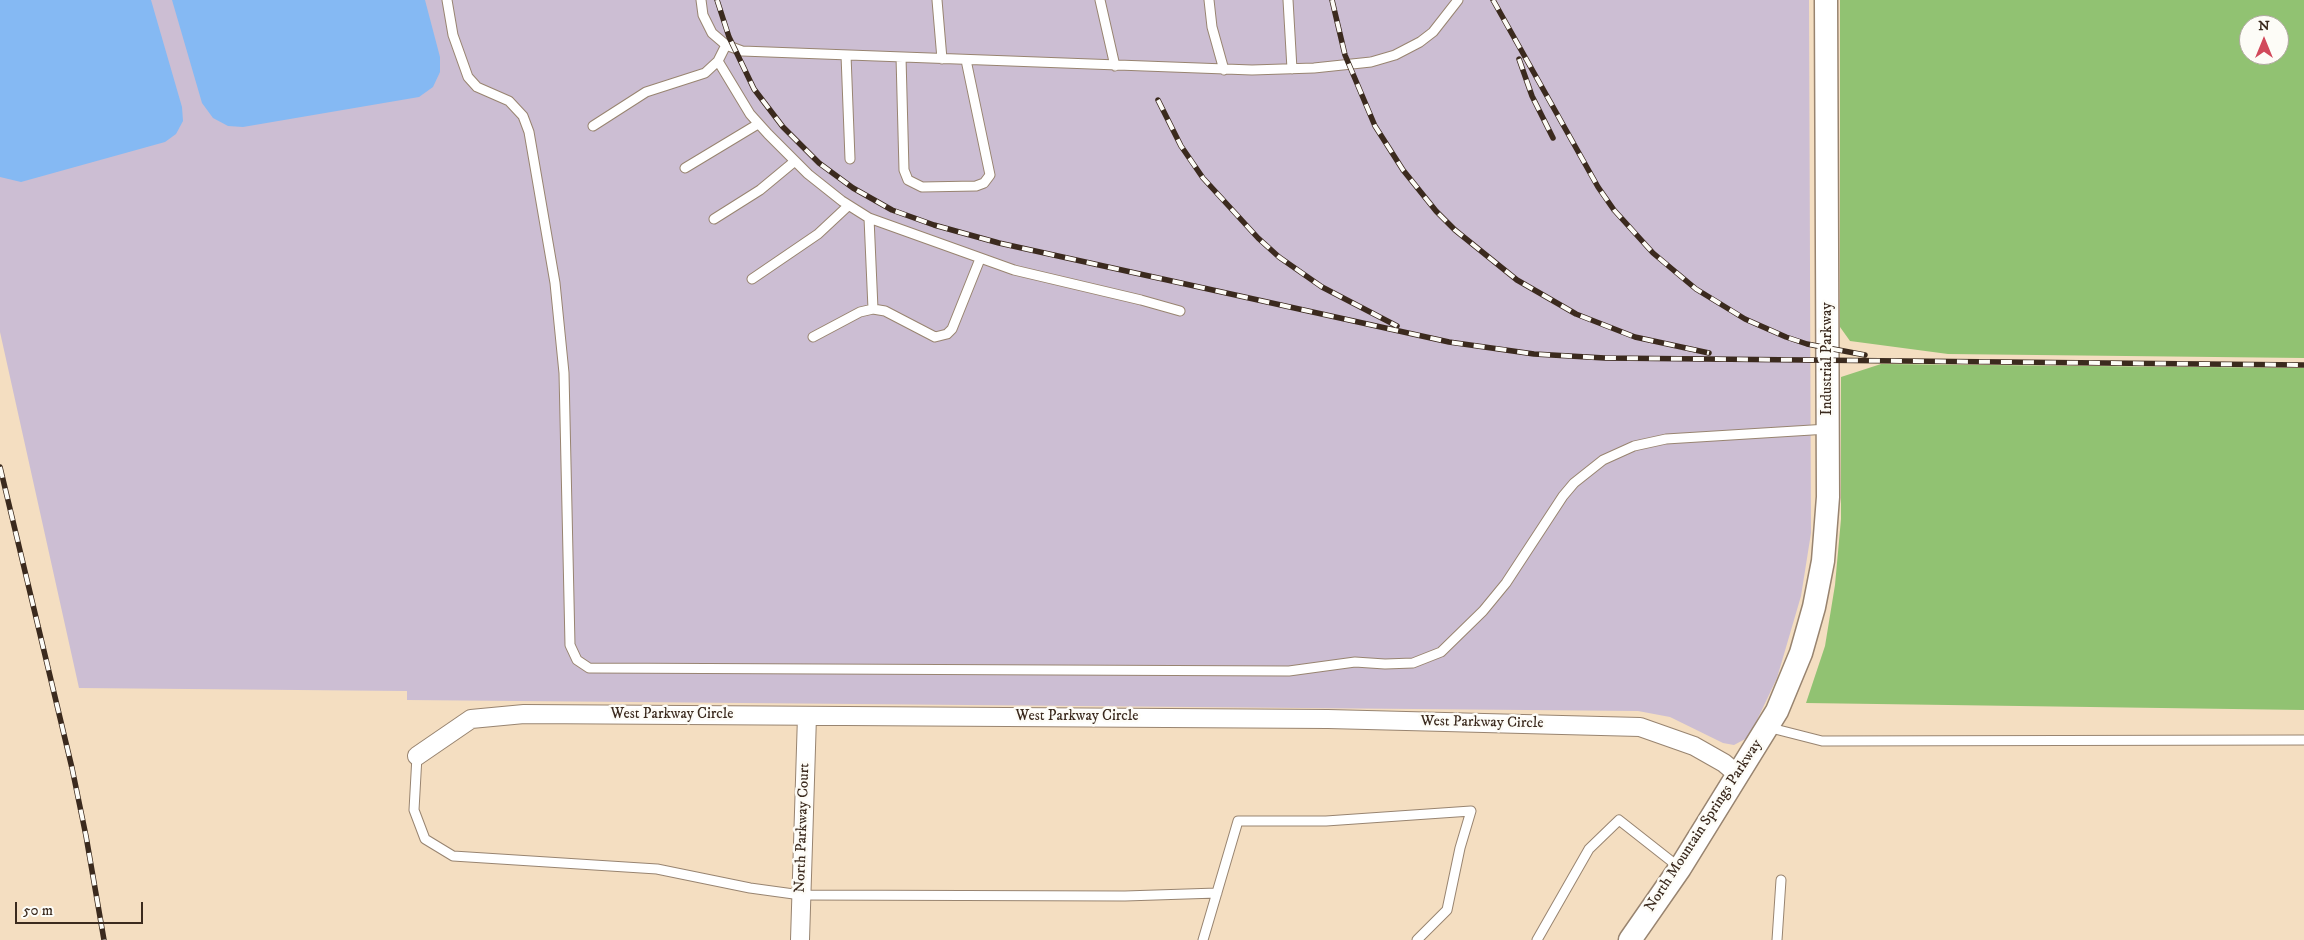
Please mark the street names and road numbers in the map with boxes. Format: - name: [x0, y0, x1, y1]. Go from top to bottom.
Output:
- street label: Industrial Parkway: [1819, 302, 1837, 416]
- street label: West Parkway Circle: [611, 706, 733, 724]
- street label: West Parkway Circle: [1016, 708, 1138, 726]
- street label: West Parkway Circle: [1420, 713, 1544, 733]
- street label: North Mountain Springs Parkway: [1642, 736, 1766, 916]
- street label: North Parkway Court: [792, 763, 814, 893]

